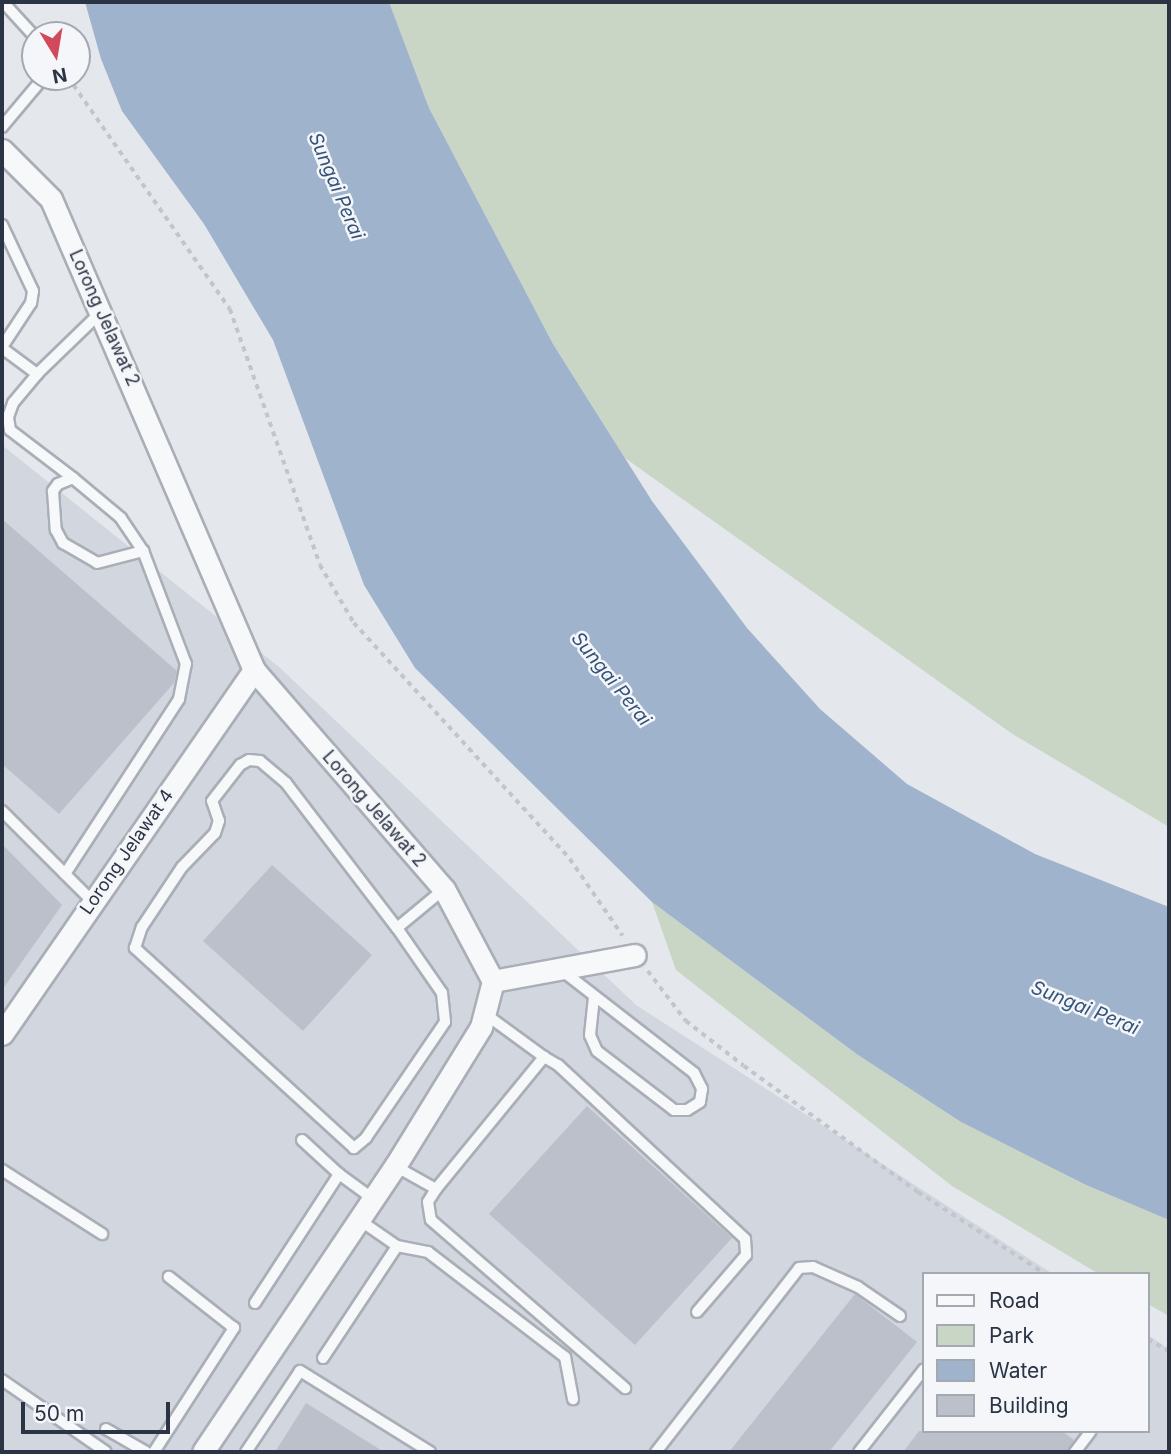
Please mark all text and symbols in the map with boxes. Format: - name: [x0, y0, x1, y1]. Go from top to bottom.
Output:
- north arrow: [21, 21, 91, 91]
- text: N: [50, 62, 69, 88]
- water label: Sungai Perai: [303, 129, 369, 243]
- street label: Lorong Jelawat 2: [64, 246, 144, 390]
- water label: Sungai Perai: [566, 628, 656, 730]
- street label: Lorong Jelawat 2: [318, 746, 430, 872]
- street label: Lorong Jelawat 4: [76, 785, 178, 919]
- water label: Sungai Perai: [1028, 976, 1142, 1040]
- legend: [922, 1272, 1150, 1433]
- text: Road: [989, 1288, 1040, 1313]
- text: Park: [989, 1323, 1034, 1348]
- text: Water: [989, 1358, 1047, 1383]
- scale bar: [24, 1388, 173, 1432]
- text: Building: [989, 1393, 1069, 1418]
- text: 50 m: [34, 1401, 84, 1426]

